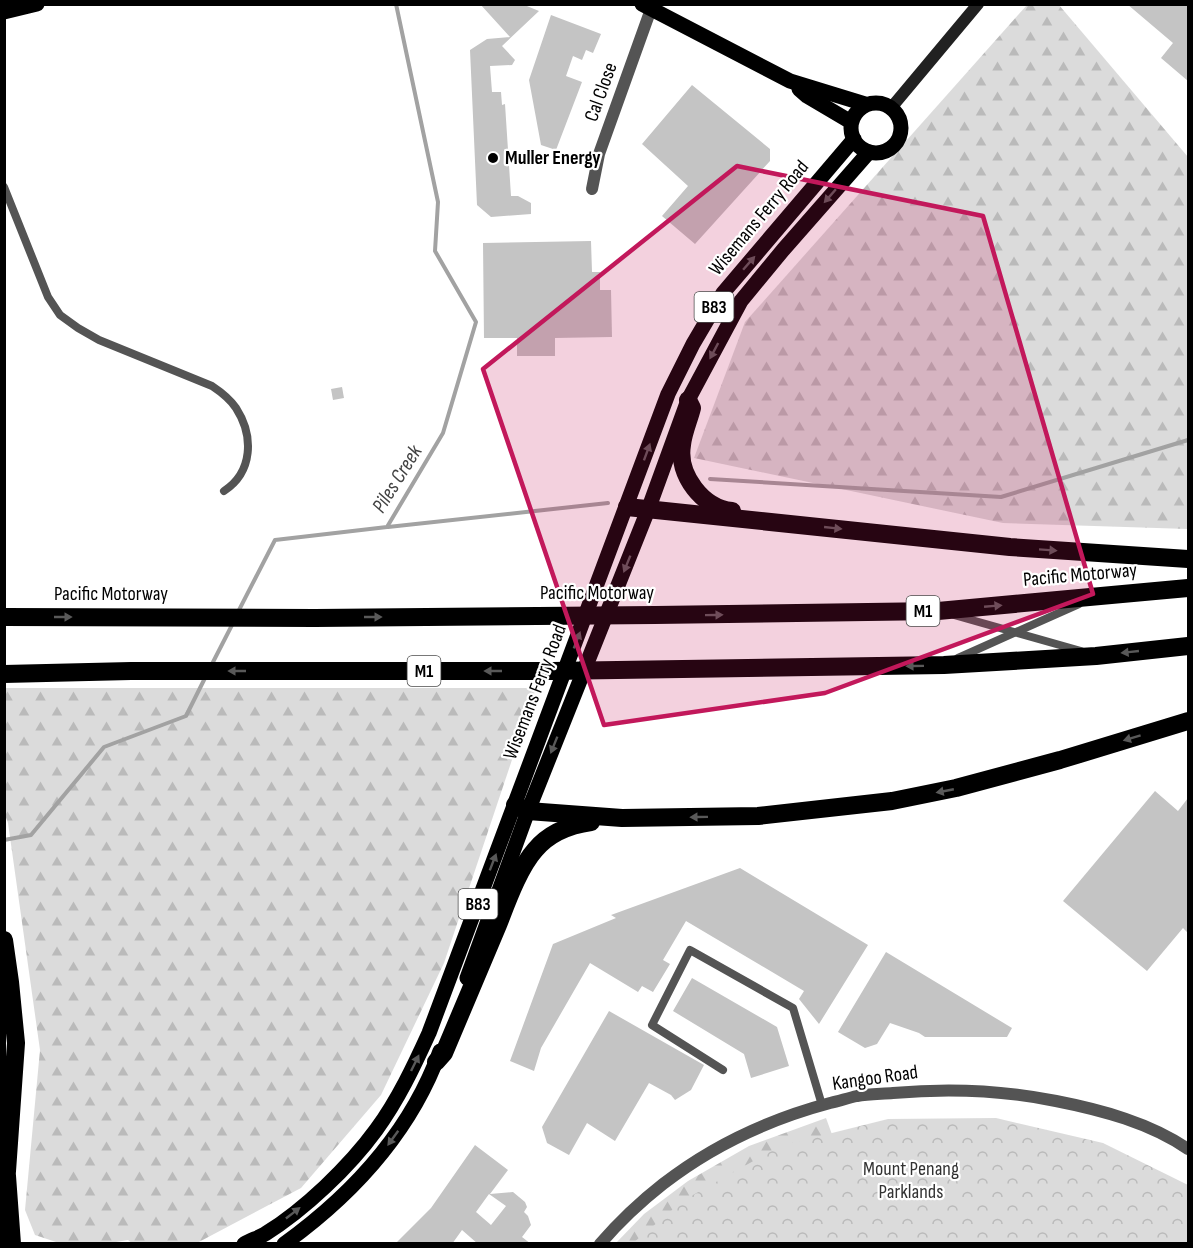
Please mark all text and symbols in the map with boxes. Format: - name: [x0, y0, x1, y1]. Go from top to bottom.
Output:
- street label: Cal Close: [579, 59, 623, 125]
- place label: Muller Energy: [505, 146, 601, 170]
- marker: Muller Energy: [486, 151, 500, 165]
- street label: Wisemans Ferry Road: [704, 156, 814, 280]
- one-way arrow: [824, 188, 837, 203]
- one-way arrow: [742, 255, 755, 271]
- road number: B83: [694, 292, 734, 322]
- one-way arrow: [709, 343, 719, 360]
- water label: Piles Creek: [367, 440, 428, 517]
- one-way arrow: [643, 443, 652, 461]
- one-way arrow: [824, 523, 843, 533]
- one-way arrow: [1039, 545, 1058, 554]
- one-way arrow: [622, 555, 631, 573]
- street label: Pacific Motorway: [1022, 558, 1138, 592]
- street label: Pacific Motorway: [540, 581, 654, 605]
- street label: Pacific Motorway: [54, 582, 168, 606]
- road number: M1: [906, 596, 940, 626]
- one-way arrow: [983, 601, 1002, 611]
- one-way arrow: [704, 610, 723, 619]
- one-way arrow: [53, 612, 72, 622]
- one-way arrow: [364, 612, 383, 622]
- street label: Wisemans Ferry Road: [498, 621, 572, 763]
- one-way arrow: [573, 631, 582, 649]
- one-way arrow: [1121, 647, 1140, 657]
- road number: M1: [408, 656, 440, 686]
- one-way arrow: [905, 661, 924, 670]
- one-way arrow: [228, 666, 247, 676]
- one-way arrow: [484, 666, 503, 676]
- one-way arrow: [1123, 734, 1141, 743]
- one-way arrow: [549, 737, 559, 755]
- one-way arrow: [935, 786, 954, 796]
- one-way arrow: [690, 812, 709, 822]
- one-way arrow: [489, 853, 499, 871]
- road number: B83: [458, 889, 498, 919]
- one-way arrow: [410, 1054, 420, 1071]
- street label: Kangoo Road: [831, 1060, 919, 1096]
- one-way arrow: [387, 1130, 399, 1146]
- park label: Mount Penang Parklands: [863, 1157, 959, 1204]
- one-way arrow: [286, 1207, 301, 1219]

